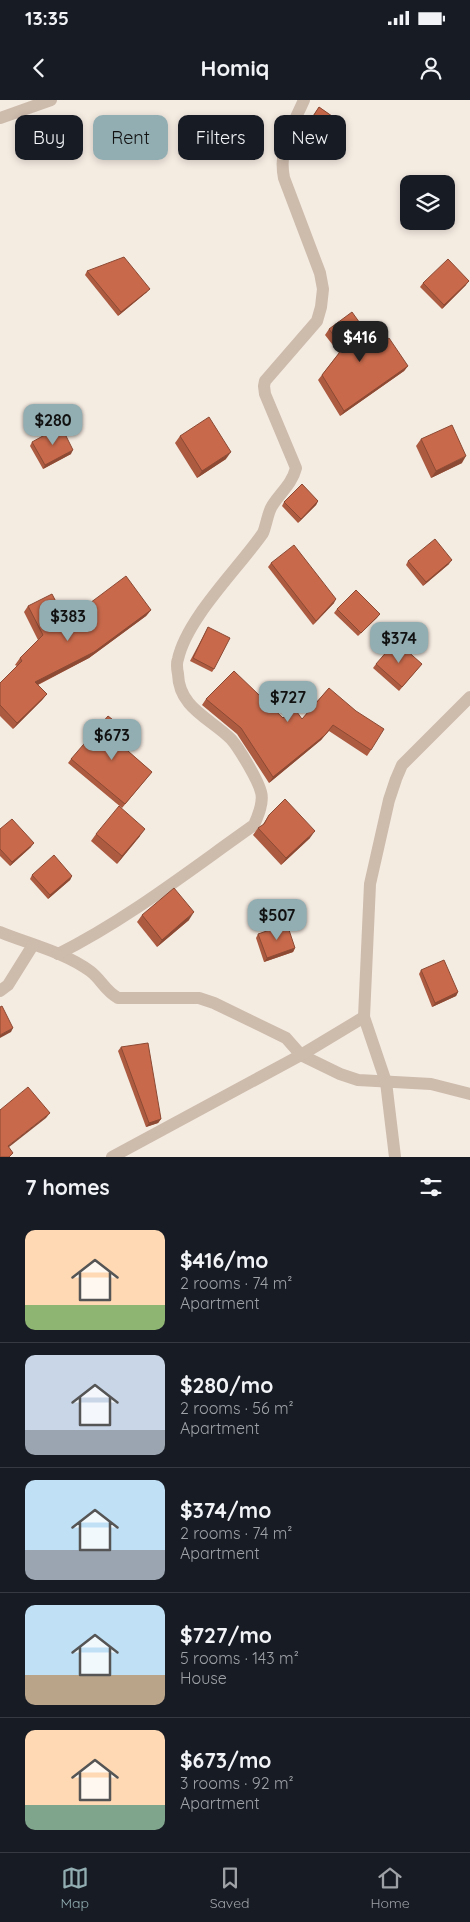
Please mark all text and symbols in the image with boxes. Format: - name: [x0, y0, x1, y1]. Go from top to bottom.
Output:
- text: 13:35: [25, 6, 69, 30]
- icon: back: [25, 54, 53, 82]
- text: Homiq: [201, 54, 269, 82]
- icon: person: [417, 54, 445, 82]
- chip: Buy: [15, 115, 83, 160]
- chip: Rent: [93, 115, 168, 160]
- chip: Filters: [178, 115, 264, 160]
- chip: New: [274, 115, 346, 160]
- map controls: [400, 175, 455, 230]
- button: layers: [400, 175, 455, 230]
- pin: $416: [330, 320, 390, 363]
- text: $416: [343, 327, 377, 347]
- pin: $280: [23, 404, 83, 446]
- text: $280: [34, 410, 72, 430]
- pin: $383: [38, 600, 98, 642]
- text: $383: [50, 606, 86, 626]
- pin: $374: [369, 622, 429, 664]
- text: $374: [381, 628, 417, 648]
- pin: $727: [258, 680, 318, 723]
- text: $727: [270, 687, 306, 707]
- pin: $673: [82, 718, 142, 761]
- text: $673: [94, 725, 130, 745]
- pin: $507: [247, 898, 307, 941]
- text: $507: [259, 905, 295, 925]
- icon: filters: [417, 1173, 445, 1201]
- text: 7 homes: [25, 1174, 110, 1200]
- text: $416/mo: [180, 1247, 268, 1273]
- icon: home: [65, 1250, 125, 1310]
- text: 2 rooms · 74 m²: [180, 1273, 292, 1293]
- text: Apartment: [180, 1293, 260, 1313]
- text: $280/mo: [180, 1372, 273, 1398]
- icon: home: [65, 1375, 125, 1435]
- text: 2 rooms · 56 m²: [180, 1398, 294, 1418]
- text: Apartment: [180, 1418, 260, 1438]
- text: $374/mo: [180, 1497, 271, 1523]
- icon: home: [65, 1500, 125, 1560]
- text: 2 rooms · 74 m²: [180, 1523, 292, 1543]
- text: Apartment: [180, 1543, 260, 1563]
- text: $727/mo: [180, 1622, 272, 1648]
- icon: home: [65, 1625, 125, 1685]
- text: 5 rooms · 143 m²: [180, 1648, 299, 1668]
- text: House: [180, 1668, 227, 1688]
- text: $673/mo: [180, 1747, 271, 1773]
- icon: home: [65, 1750, 125, 1810]
- text: 3 rooms · 92 m²: [180, 1773, 294, 1793]
- text: Apartment: [180, 1793, 260, 1813]
- tab: Map: [60, 1864, 89, 1912]
- tab: Saved: [210, 1864, 250, 1912]
- tab: Home: [370, 1864, 410, 1912]

